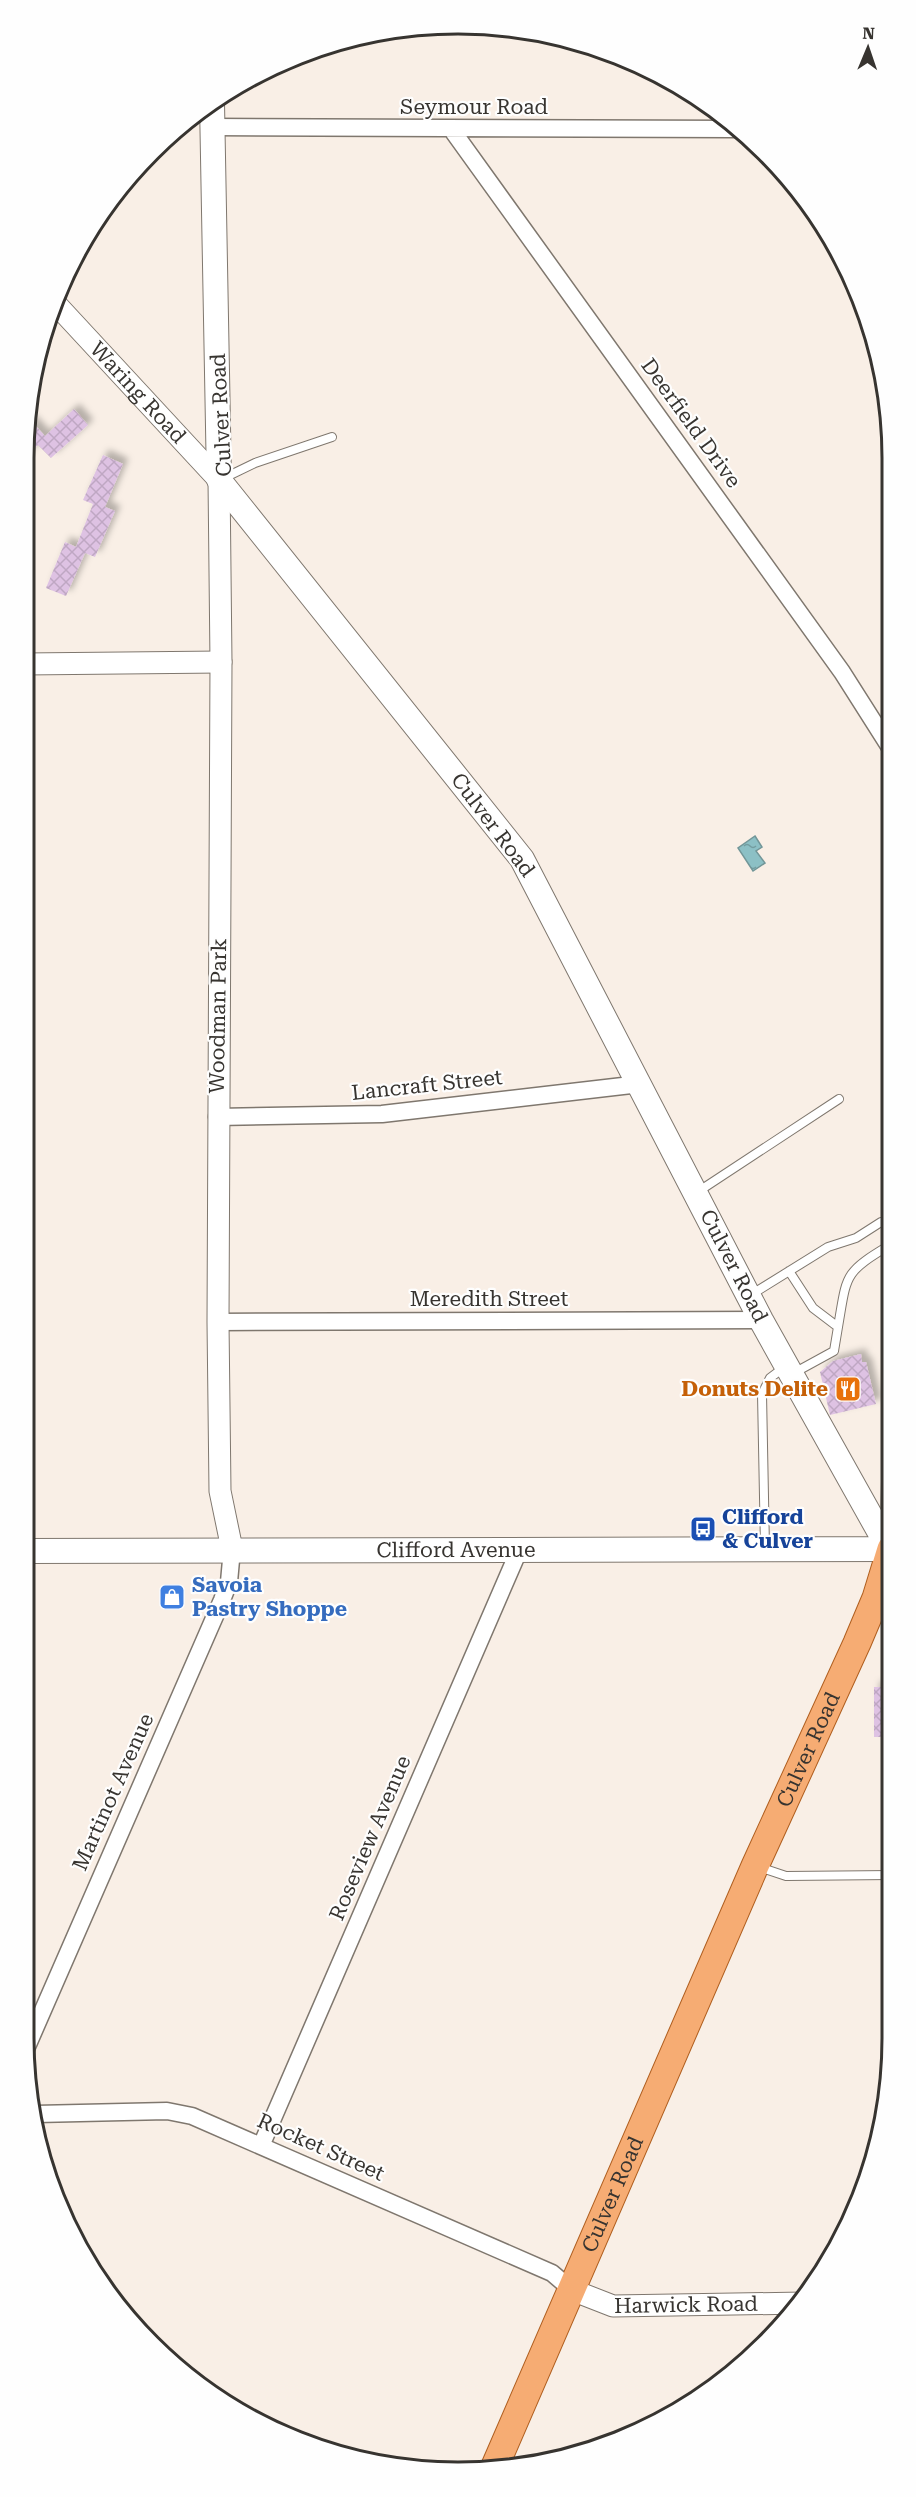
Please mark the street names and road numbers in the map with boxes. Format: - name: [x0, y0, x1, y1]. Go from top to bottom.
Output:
- street label: Seymour Road: [400, 95, 548, 119]
- street label: Waring Road: [85, 337, 191, 449]
- street label: Culver Road: [206, 352, 236, 477]
- street label: Deerfield Drive: [636, 354, 746, 492]
- street label: Culver Road: [446, 768, 540, 882]
- street label: Woodman Park: [205, 938, 231, 1094]
- street label: Lancraft Street: [350, 1065, 504, 1105]
- street label: Culver Road: [695, 1205, 773, 1327]
- street label: Meredith Street: [410, 1287, 568, 1311]
- street label: Clifford Avenue: [377, 1538, 535, 1562]
- street label: Culver Road: [772, 1688, 845, 1811]
- street label: Martinot Avenue: [68, 1710, 158, 1874]
- street label: Roseview Avenue: [324, 1752, 416, 1924]
- street label: Rocket Street: [254, 2108, 388, 2186]
- street label: Culver Road: [577, 2132, 648, 2256]
- street label: Harwick Road: [614, 2292, 759, 2318]

